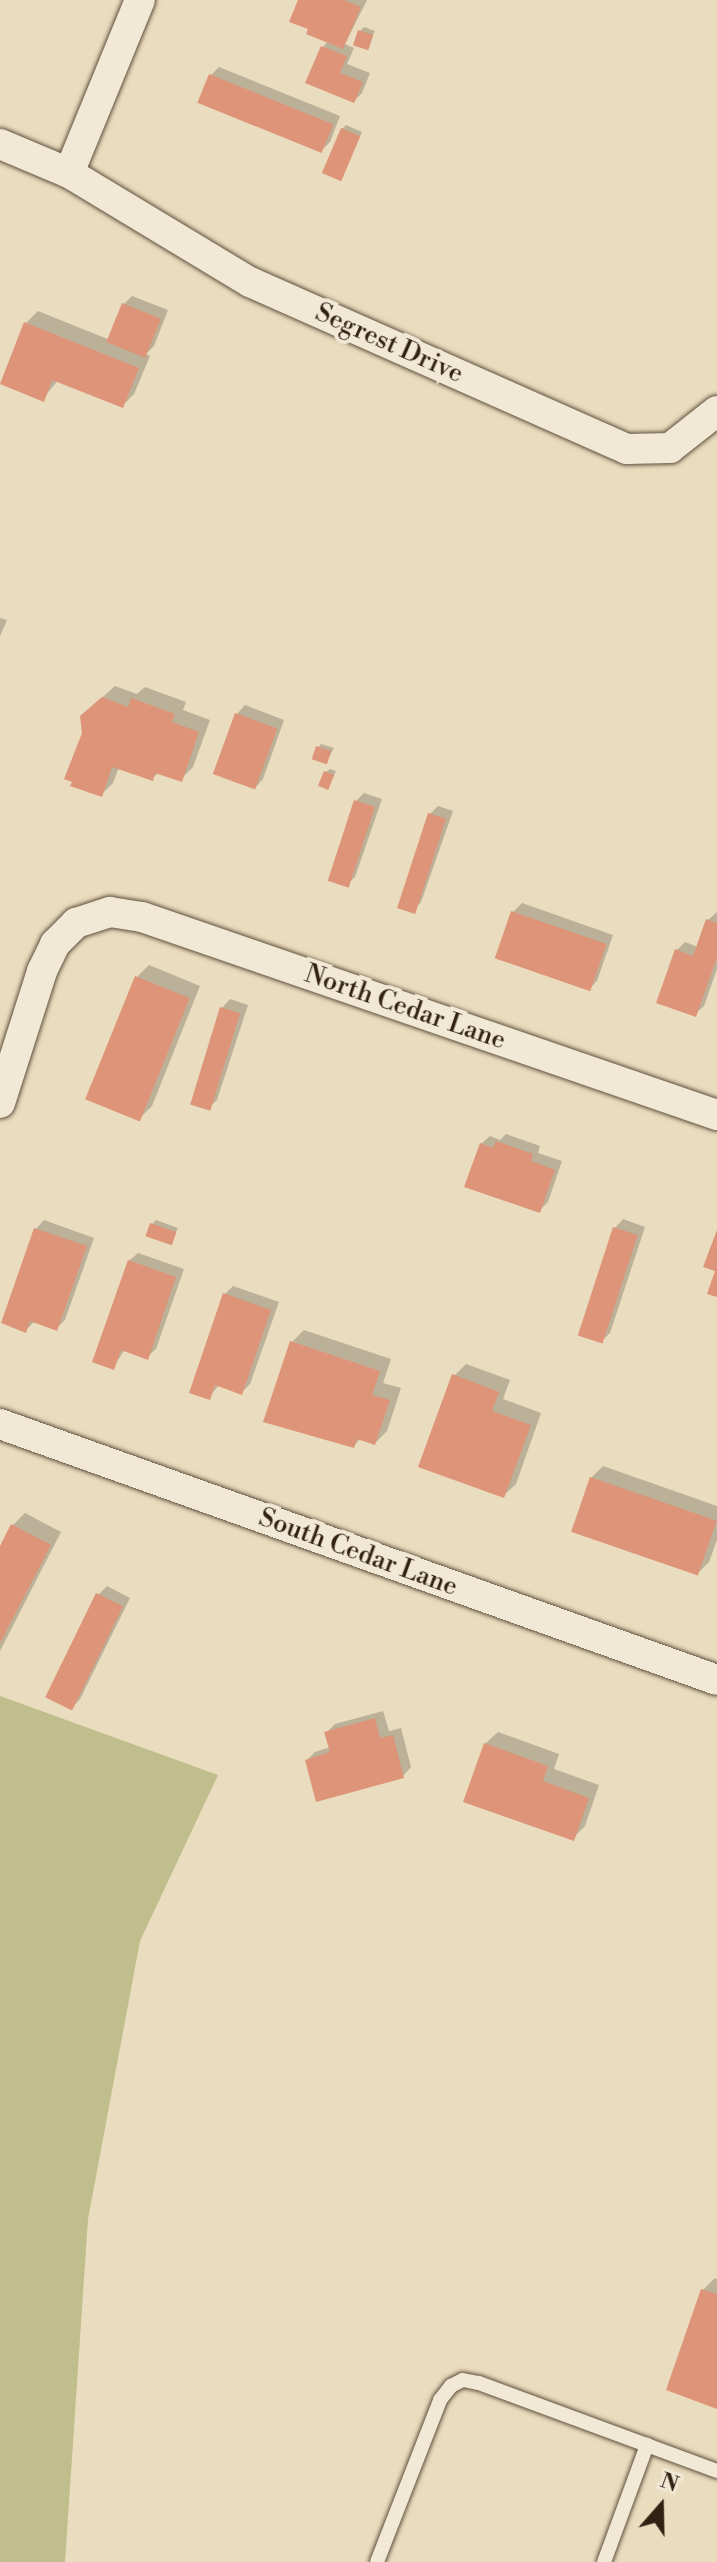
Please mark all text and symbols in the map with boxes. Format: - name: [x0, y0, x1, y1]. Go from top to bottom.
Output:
- street label: Segrest Drive: [310, 297, 468, 391]
- street label: North Cedar Lane: [300, 959, 510, 1057]
- street label: South Cedar Lane: [254, 1503, 462, 1603]
- north arrow: [621, 2466, 701, 2546]
- text: N: [657, 2467, 682, 2499]

